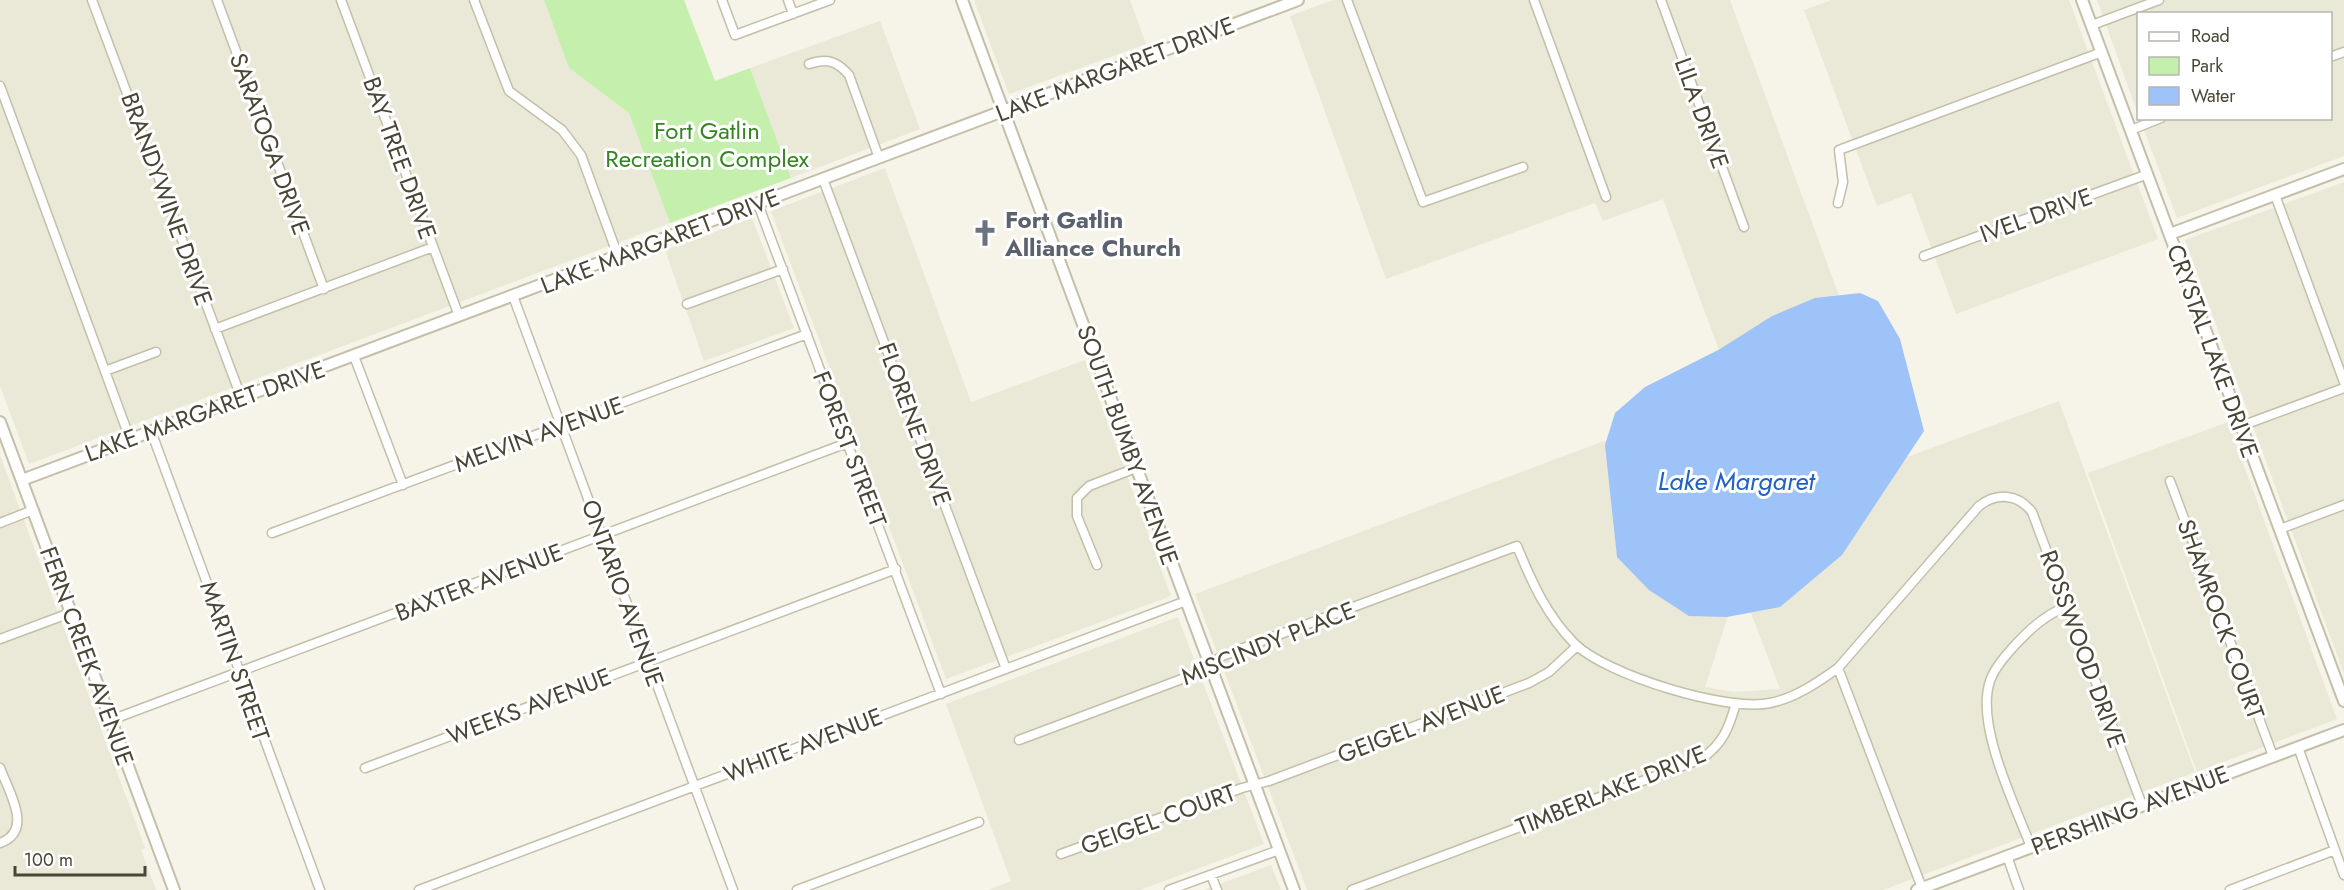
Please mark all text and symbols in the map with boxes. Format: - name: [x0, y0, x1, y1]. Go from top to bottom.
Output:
- street label: LAKE MARGARET DRIVE: [990, 7, 1240, 131]
- legend: [2137, 12, 2332, 120]
- text: Road: [2191, 23, 2230, 49]
- street label: SARATOGA DRIVE: [221, 48, 319, 240]
- street label: LILA DRIVE: [1666, 53, 1738, 173]
- text: Park: [2191, 53, 2223, 79]
- street label: BAY TREE DRIVE: [354, 72, 446, 244]
- text: Water: [2191, 83, 2236, 109]
- street label: BRANDYWINE DRIVE: [112, 88, 222, 310]
- park label: Fort Gatlin Recreation Complex: [605, 113, 810, 176]
- street label: IVEL DRIVE: [1975, 178, 2097, 252]
- street label: LAKE MARGARET DRIVE: [535, 179, 785, 303]
- place label: Fort Gatlin Alliance Church: [1004, 202, 1181, 265]
- church icon: Fort Gatlin Alliance Church: [970, 218, 1000, 248]
- street label: CRYSTAL LAKE DRIVE: [2158, 239, 2268, 463]
- street label: SOUTH BUMBY AVENUE: [1068, 320, 1188, 570]
- street label: FLORENE DRIVE: [869, 337, 961, 511]
- street label: LAKE MARGARET DRIVE: [80, 351, 330, 471]
- street label: FOREST STREET: [804, 366, 896, 532]
- street label: MELVIN AVENUE: [449, 387, 629, 481]
- water label: Lake Margaret: [1658, 462, 1816, 500]
- street label: ONTARIO AVENUE: [573, 494, 673, 692]
- street label: SHAMROCK COURT: [2169, 514, 2273, 724]
- street label: BAXTER AVENUE: [390, 534, 568, 630]
- street label: FERN CREEK AVENUE: [31, 542, 143, 770]
- street label: ROSSWOOD DRIVE: [2031, 545, 2135, 753]
- street label: MARTIN STREET: [191, 576, 279, 746]
- street label: MISCINDY PLACE: [1176, 592, 1360, 694]
- street label: WEEKS AVENUE: [442, 659, 616, 753]
- street label: GEIGEL AVENUE: [1332, 676, 1510, 772]
- street label: WHITE AVENUE: [718, 699, 888, 791]
- street label: TIMBERLAKE DRIVE: [1511, 736, 1711, 844]
- street label: PERSHING AVENUE: [2026, 756, 2234, 864]
- street label: GEIGEL COURT: [1076, 775, 1240, 863]
- scale bar: [15, 839, 146, 877]
- text: 100 m: [24, 847, 73, 873]

